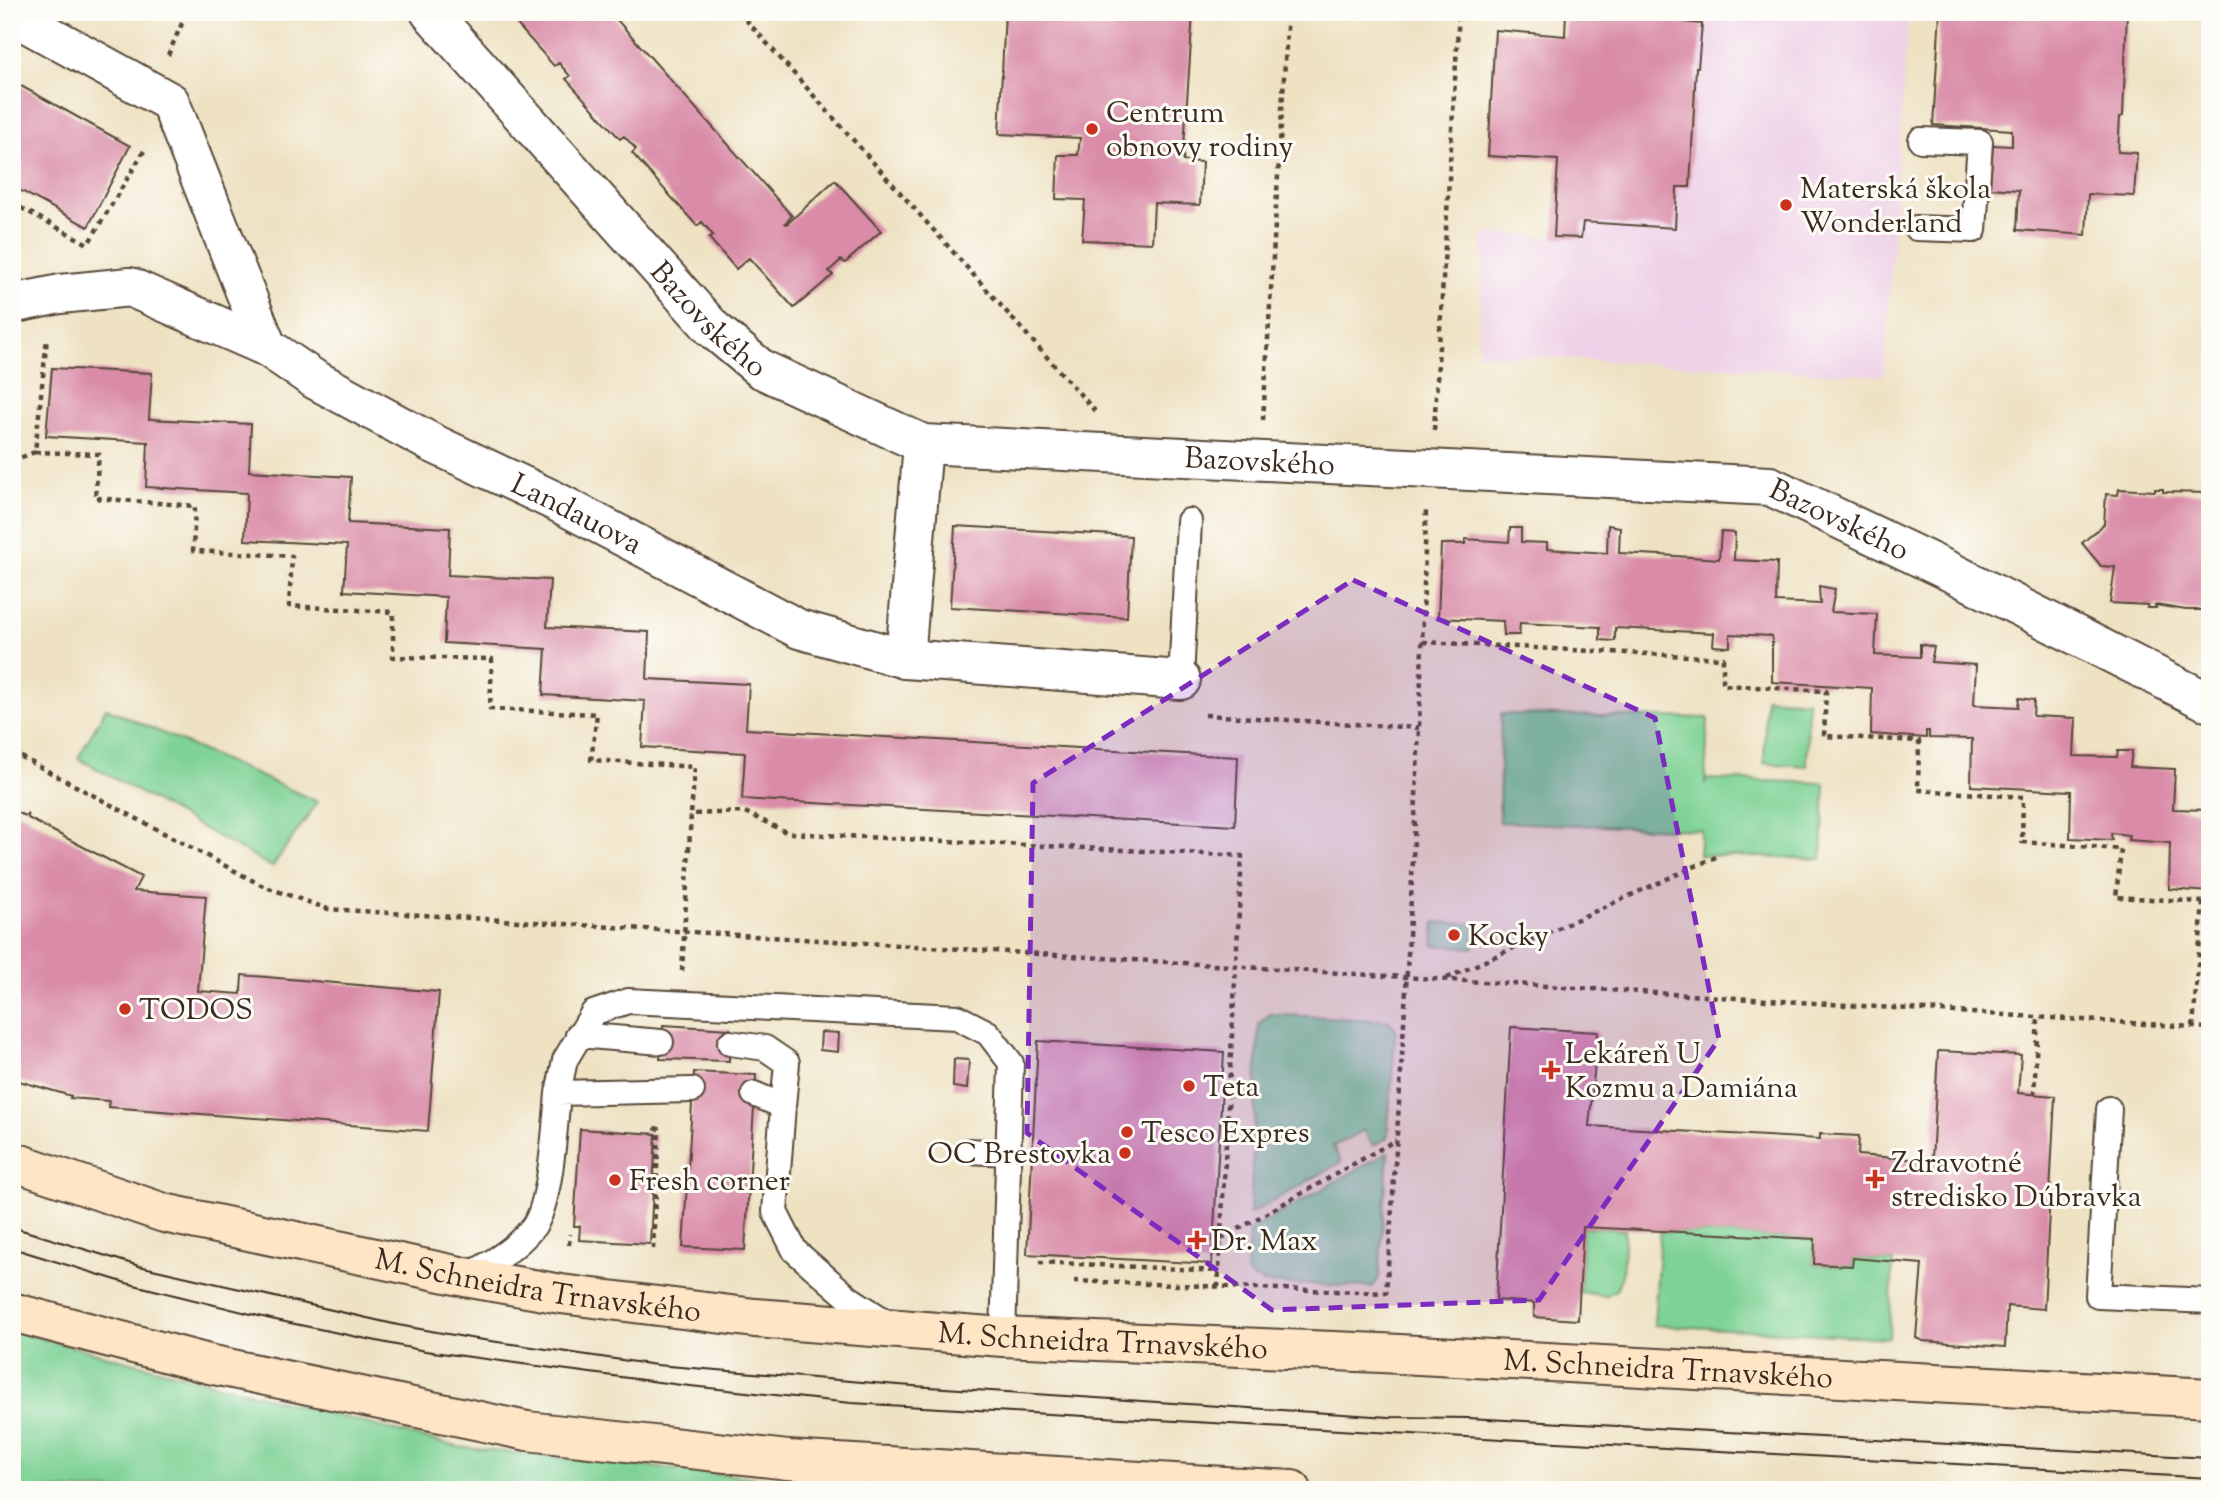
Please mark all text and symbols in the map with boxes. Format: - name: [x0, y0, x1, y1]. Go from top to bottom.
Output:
- place label: Centrum obnovy rodiny: [1106, 93, 1293, 170]
- marker: Centrum obnovy rodiny: [1084, 121, 1100, 137]
- place label: Materská škola Wonderland: [1800, 169, 1991, 246]
- marker: Materská škola Wonderland: [1778, 197, 1794, 213]
- street label: Bazovského: [638, 253, 775, 389]
- street label: Bazovského: [1183, 438, 1336, 488]
- street label: Landauova: [503, 464, 649, 567]
- street label: Bazovského: [1761, 470, 1916, 573]
- place label: Kocky: [1468, 916, 1549, 959]
- marker: Kocky: [1446, 927, 1462, 943]
- place label: TODOS: [139, 990, 253, 1033]
- marker: TODOS: [117, 1001, 133, 1017]
- place label: Lekáreň U Kozmu a Damiána: [1565, 1034, 1798, 1111]
- marker: Lekáreň U Kozmu a Damiána: [1543, 1062, 1559, 1078]
- place label: Teta: [1203, 1067, 1260, 1110]
- marker: Teta: [1181, 1078, 1197, 1094]
- place label: Tesco Expres: [1141, 1113, 1310, 1156]
- marker: Tesco Expres: [1119, 1124, 1135, 1140]
- place label: OC Brestovka: [927, 1134, 1111, 1177]
- place label: Zdravotné stredisko Dúbravka: [1891, 1143, 2142, 1220]
- marker: OC Brestovka: [1117, 1145, 1133, 1161]
- place label: Fresh corner: [629, 1161, 790, 1204]
- marker: Zdravotné stredisko Dúbravka: [1865, 1169, 1885, 1189]
- marker: Fresh corner: [607, 1172, 623, 1188]
- place label: Dr. Max: [1211, 1221, 1318, 1264]
- marker: Dr. Max: [1189, 1232, 1205, 1248]
- street label: M. Schneidra Trnavského: [371, 1239, 703, 1335]
- street label: M. Schneidra Trnavského: [936, 1313, 1269, 1372]
- street label: M. Schneidra Trnavského: [1502, 1341, 1834, 1401]

